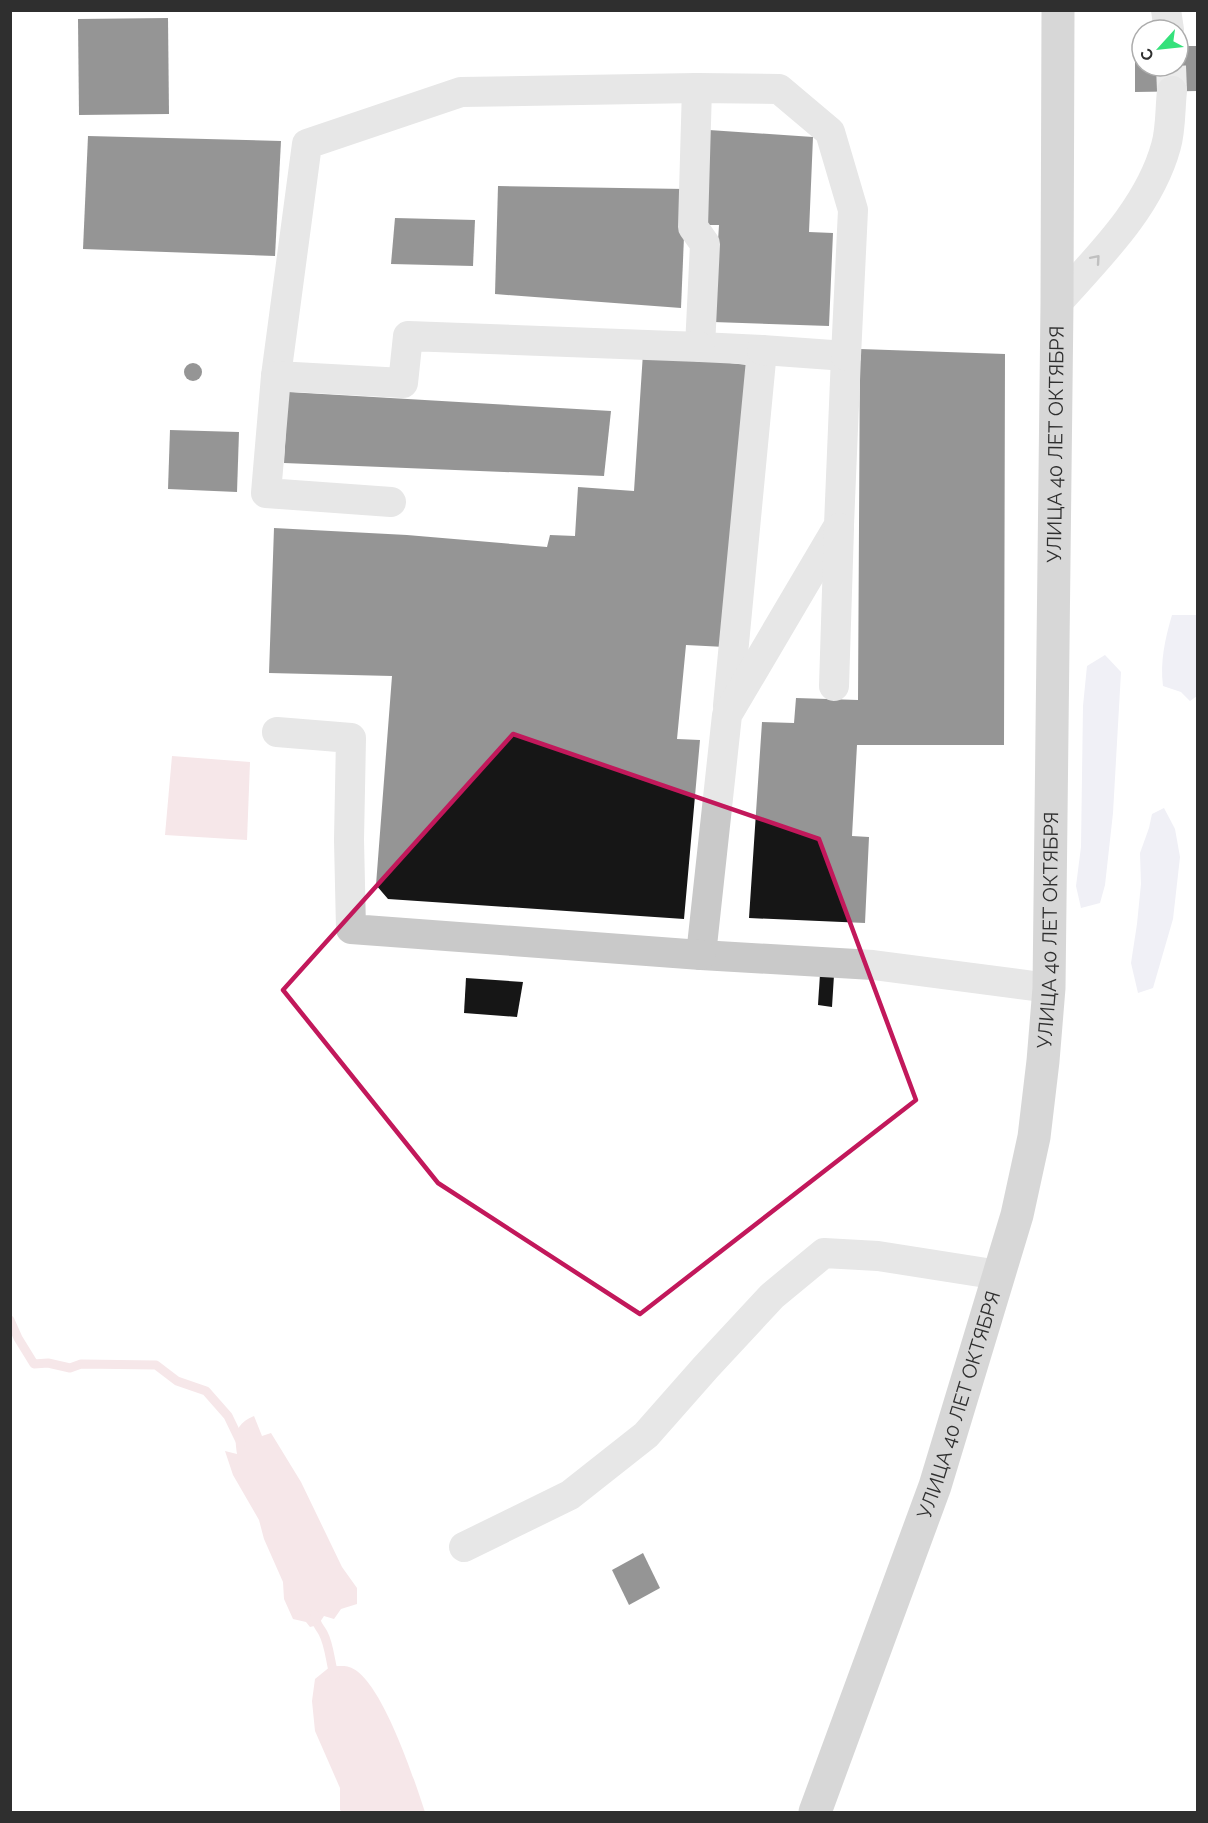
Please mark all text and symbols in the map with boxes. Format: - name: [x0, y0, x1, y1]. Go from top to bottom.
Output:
- north arrow: [1130, 18, 1190, 78]
- text: С: [1136, 45, 1158, 64]
- one-way arrow: [1089, 255, 1100, 266]
- street label: УЛИЦА 40 ЛЕТ ОКТЯБРЯ: [1042, 325, 1069, 563]
- street label: УЛИЦА 40 ЛЕТ ОКТЯБРЯ: [1032, 811, 1063, 1049]
- street label: УЛИЦА 40 ЛЕТ ОКТЯБРЯ: [912, 1288, 1005, 1522]

